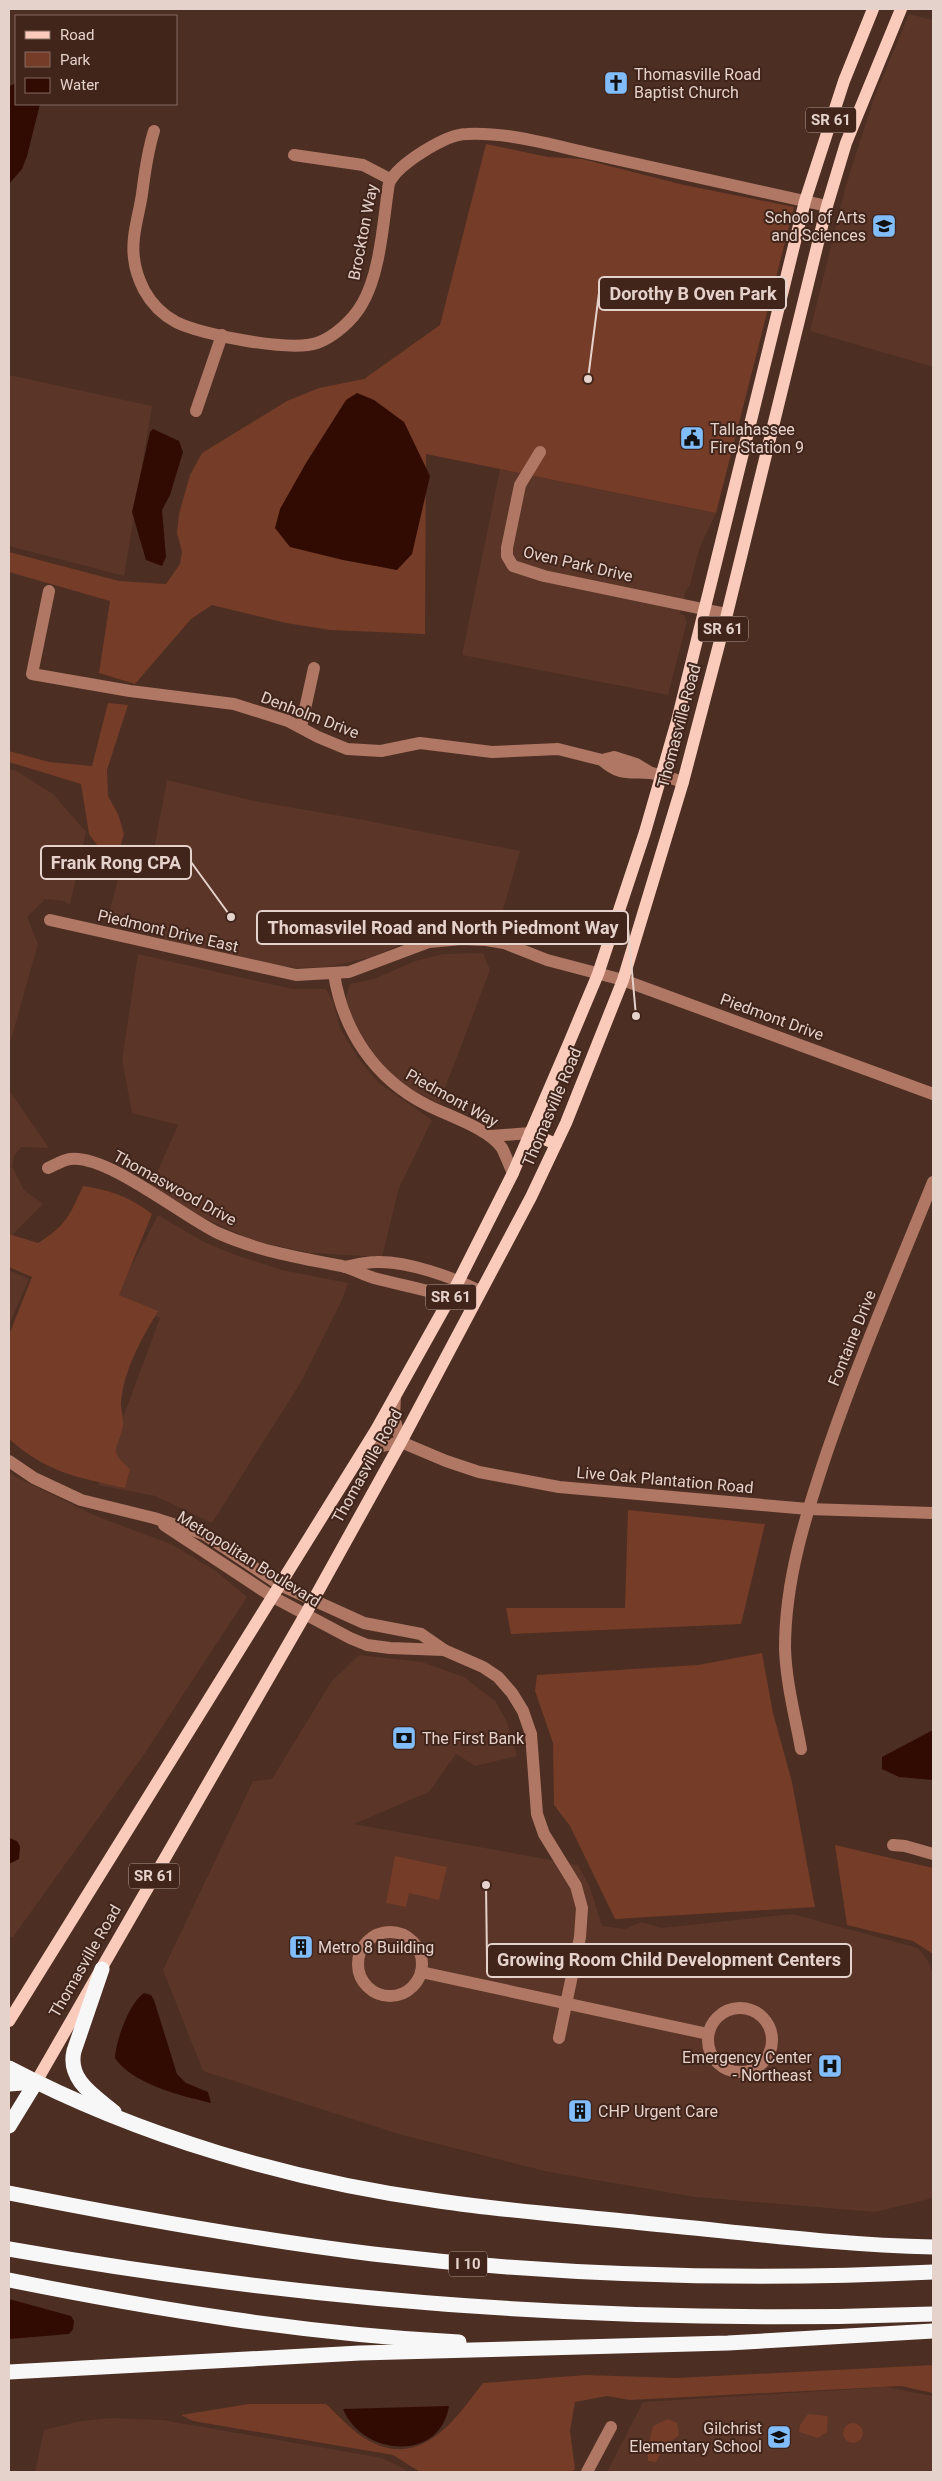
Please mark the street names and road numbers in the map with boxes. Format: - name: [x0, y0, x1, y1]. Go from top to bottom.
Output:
- road number: SR 61: [806, 108, 856, 132]
- street label: Brockton Way: [344, 182, 382, 282]
- street label: Oven Park Drive: [521, 542, 635, 586]
- road number: SR 61: [698, 616, 748, 642]
- street label: Thomasville Road: [653, 662, 705, 790]
- street label: Denholm Drive: [258, 688, 362, 742]
- street label: Piedmont Drive East: [96, 906, 240, 956]
- street label: Piedmont Drive: [718, 989, 826, 1045]
- street label: Thomasville Road: [518, 1045, 586, 1169]
- street label: Piedmont Way: [402, 1065, 502, 1131]
- street label: Thomaswood Drive: [110, 1146, 240, 1230]
- road number: SR 61: [426, 1284, 476, 1310]
- street label: Fontaine Drive: [824, 1287, 880, 1389]
- street label: Thomasville Road: [328, 1406, 406, 1526]
- street label: Live Oak Plantation Road: [576, 1463, 754, 1497]
- street label: Metropolitan Boulevard: [174, 1507, 324, 1611]
- road number: SR 61: [129, 1864, 179, 1888]
- street label: Thomasville Road: [45, 1901, 125, 2021]
- road number: I 10: [449, 2252, 487, 2276]

